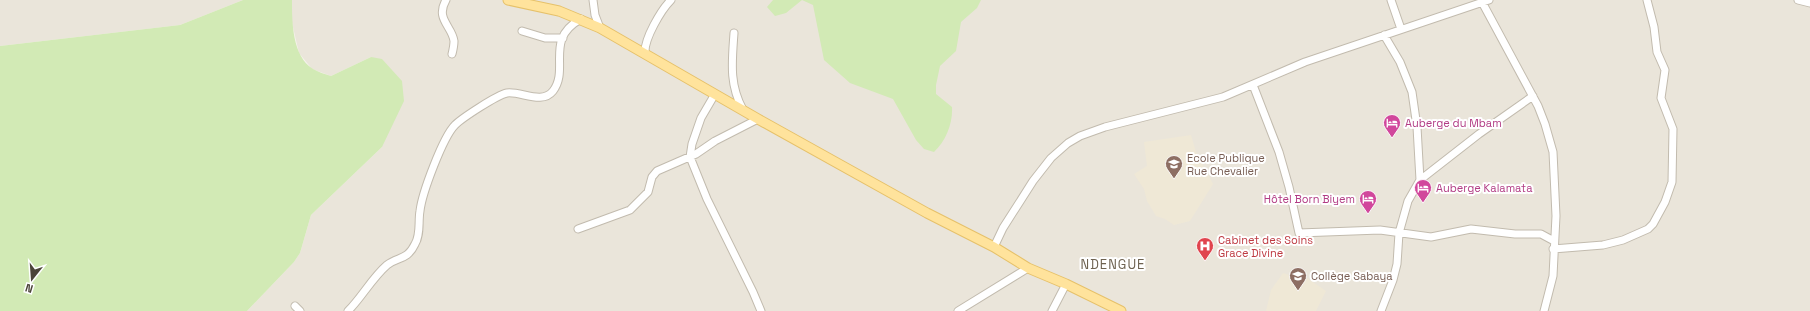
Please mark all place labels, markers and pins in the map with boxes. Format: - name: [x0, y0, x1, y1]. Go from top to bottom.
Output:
- hotel icon: Auberge du Mbam: [1382, 113, 1402, 138]
- place label: Auberge du Mbam: [1405, 116, 1502, 130]
- place label: Ecole Publique Rue Chevalier: [1187, 151, 1265, 178]
- school or university icon: Ecole Publique Rue Chevalier: [1164, 154, 1184, 179]
- hotel icon: Auberge Kalamata: [1413, 178, 1433, 203]
- place label: Auberge Kalamata: [1436, 181, 1533, 195]
- hotel icon: Hôtel Born Biyem: [1358, 189, 1378, 214]
- place label: Hôtel Born Biyem: [1264, 192, 1355, 206]
- place label: Cabinet des Soins Grace Divine: [1218, 233, 1313, 260]
- hospital icon: Cabinet des Soins Grace Divine: [1195, 236, 1215, 261]
- school or university icon: Collège Sabaya: [1288, 266, 1308, 291]
- place label: Collège Sabaya: [1311, 269, 1393, 283]

